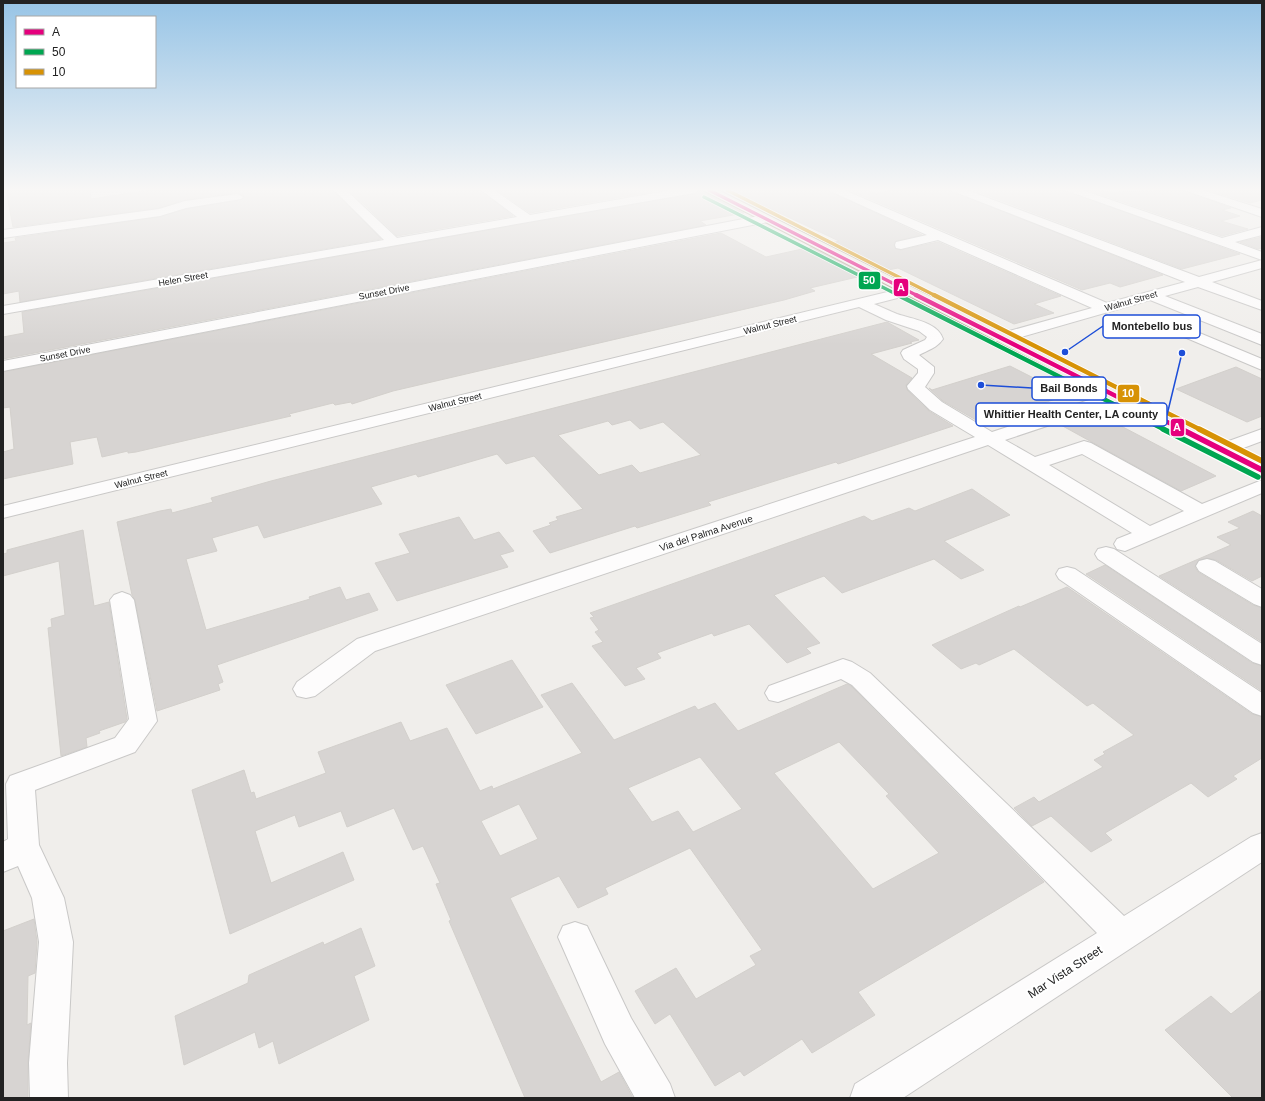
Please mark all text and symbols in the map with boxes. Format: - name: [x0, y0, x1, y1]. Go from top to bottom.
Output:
- legend: [16, 16, 156, 88]
- text: A: [52, 25, 60, 39]
- text: 50: [52, 45, 66, 59]
- text: 10: [52, 65, 66, 79]
- street label: Helen Street: [157, 270, 209, 288]
- line badge: 50: [858, 271, 881, 290]
- text: 50: [863, 274, 875, 286]
- line badge: A: [893, 278, 909, 297]
- text: A: [897, 281, 905, 293]
- street label: Sunset Drive: [358, 282, 410, 302]
- street label: Walnut Street: [1104, 289, 1159, 313]
- street label: Walnut Street: [742, 313, 798, 336]
- callout: Montebello bus: [1103, 315, 1200, 338]
- text: Montebello bus: [1112, 320, 1192, 332]
- street label: Sunset Drive: [39, 344, 91, 364]
- callout: Bail Bonds: [1032, 377, 1106, 400]
- text: Bail Bonds: [1040, 382, 1098, 394]
- line badge: 10: [1117, 384, 1140, 403]
- text: 10: [1122, 387, 1134, 399]
- street label: Walnut Street: [427, 390, 483, 413]
- callout: Whittier Health Center, LA county: [976, 403, 1167, 426]
- text: Whittier Health Center, LA county: [984, 408, 1159, 420]
- line badge: A: [1170, 418, 1185, 437]
- text: A: [1173, 421, 1181, 433]
- street label: Walnut Street: [113, 467, 169, 490]
- street label: Via del Palma Avenue: [658, 513, 754, 553]
- street label: Mar Vista Street: [1025, 942, 1105, 1001]

